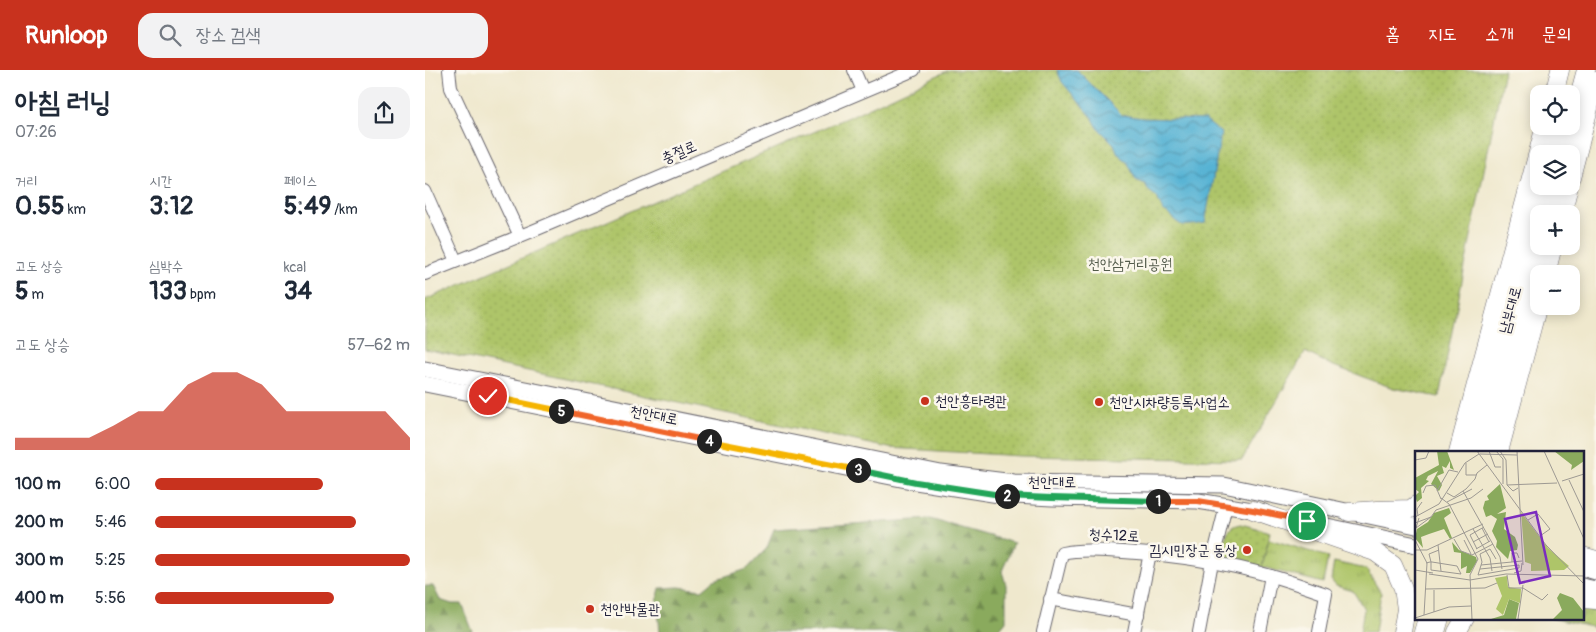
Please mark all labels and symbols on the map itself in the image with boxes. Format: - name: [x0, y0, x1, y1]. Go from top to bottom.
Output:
- street label: 충절로: [659, 137, 700, 168]
- park label: 천안삼거리공원: [1088, 255, 1172, 274]
- street label: 남부대로: [1495, 284, 1526, 336]
- pin: [467, 375, 509, 417]
- place label: 천안흥타령관: [935, 392, 1007, 411]
- place label: 천안시차량등록사업소: [1109, 393, 1230, 412]
- marker: 천안흥타령관: [919, 395, 931, 407]
- marker: 천안시차량등록사업소: [1093, 396, 1105, 408]
- pin: 5: [549, 398, 573, 424]
- street label: 천안대로: [628, 402, 679, 429]
- pin: 4: [697, 428, 721, 454]
- inset map: [1415, 451, 1583, 620]
- pin: 3: [845, 458, 871, 482]
- street label: 천안대로: [1028, 473, 1076, 492]
- pin: 2: [995, 484, 1019, 508]
- pin: 1: [1145, 488, 1171, 514]
- pin: [1286, 500, 1328, 542]
- street label: 청수12로: [1088, 525, 1140, 546]
- place label: 김시민장군 동상: [1149, 541, 1237, 560]
- marker: 김시민장군 동상: [1241, 544, 1253, 556]
- place label: 천안박물관: [600, 600, 660, 619]
- marker: 천안박물관: [584, 603, 596, 615]

